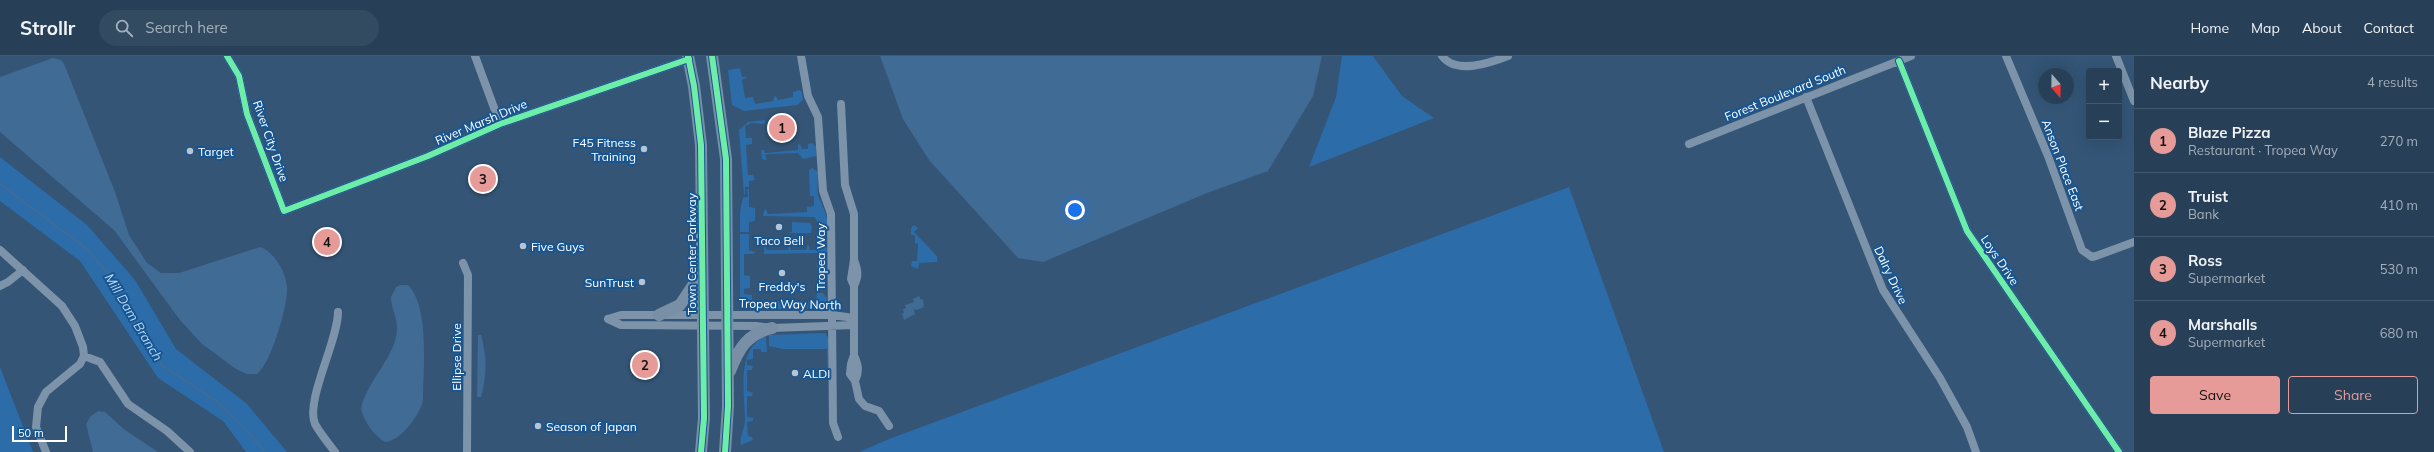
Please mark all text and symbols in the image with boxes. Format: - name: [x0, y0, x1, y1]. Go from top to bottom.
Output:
- search box: [99, 10, 379, 46]
- text: Strollr: [20, 16, 75, 40]
- icon: search: [113, 17, 135, 39]
- text: Search here: [145, 18, 228, 37]
- text: Home: [2190, 19, 2229, 37]
- text: Map: [2251, 19, 2280, 37]
- text: About: [2302, 19, 2342, 37]
- text: Contact: [2364, 19, 2414, 37]
- street label: Forest Boulevard South: [1722, 62, 1848, 124]
- north arrow: [2038, 68, 2074, 104]
- map controls: [2086, 68, 2122, 140]
- button: +: [2086, 68, 2122, 104]
- text: Nearby: [2150, 72, 2209, 93]
- text: 4 results: [2367, 74, 2418, 90]
- street label: River Marsh Drive: [433, 96, 529, 148]
- street label: River City Drive: [250, 98, 292, 184]
- button: −: [2086, 104, 2122, 140]
- pin: 1: [769, 113, 795, 143]
- street label: Anson Place East: [2039, 117, 2087, 213]
- text: Blaze Pizza: [2188, 123, 2271, 142]
- text: 1: [2159, 133, 2167, 149]
- text: 270 m: [2380, 133, 2418, 149]
- place label: F45 Fitness Training: [572, 135, 636, 164]
- text: Restaurant · Tropea Way: [2188, 142, 2338, 158]
- place label: Target: [198, 144, 234, 159]
- marker: F45 Fitness Training: [639, 144, 649, 154]
- marker: Target: [185, 146, 195, 156]
- pin: 3: [470, 164, 496, 194]
- text: Truist: [2188, 187, 2228, 206]
- street label: Town Center Parkway: [684, 192, 699, 315]
- text: 2: [2159, 197, 2167, 213]
- text: 410 m: [2380, 197, 2418, 213]
- your location: [1065, 200, 1085, 220]
- text: Bank: [2188, 206, 2219, 222]
- marker: Taco Bell: [774, 222, 784, 232]
- street label: Tropea Way: [813, 223, 828, 291]
- pin: 4: [314, 227, 340, 257]
- street label: Loys Drive: [1978, 232, 2022, 288]
- place label: Taco Bell: [754, 233, 804, 248]
- place label: Five Guys: [531, 239, 584, 254]
- marker: Five Guys: [518, 241, 528, 251]
- street label: Dalry Drive: [1871, 244, 1911, 306]
- text: Ross: [2188, 251, 2222, 270]
- text: 3: [2159, 261, 2167, 277]
- text: 530 m: [2380, 261, 2418, 277]
- marker: Freddy's: [777, 268, 787, 278]
- water label: Mill Dam Branch: [102, 270, 166, 364]
- text: Supermarket: [2188, 270, 2265, 286]
- place label: SunTrust: [585, 275, 634, 290]
- marker: SunTrust: [637, 277, 647, 287]
- place label: Freddy's: [759, 279, 805, 294]
- street label: Tropea Way North: [739, 296, 841, 312]
- text: Marshalls: [2188, 315, 2257, 334]
- street label: Ellipse Drive: [449, 323, 464, 391]
- text: 4: [2159, 325, 2167, 341]
- text: 680 m: [2380, 325, 2418, 341]
- text: Supermarket: [2188, 334, 2265, 350]
- pin: 2: [632, 350, 658, 380]
- place label: ALDI: [803, 366, 830, 381]
- marker: ALDI: [790, 368, 800, 378]
- button: Save: [2150, 376, 2280, 414]
- button: Share: [2288, 376, 2418, 414]
- place label: Season of Japan: [546, 419, 637, 434]
- marker: Season of Japan: [533, 421, 543, 431]
- scale bar: [12, 424, 67, 443]
- text: 50 m: [18, 426, 44, 440]

